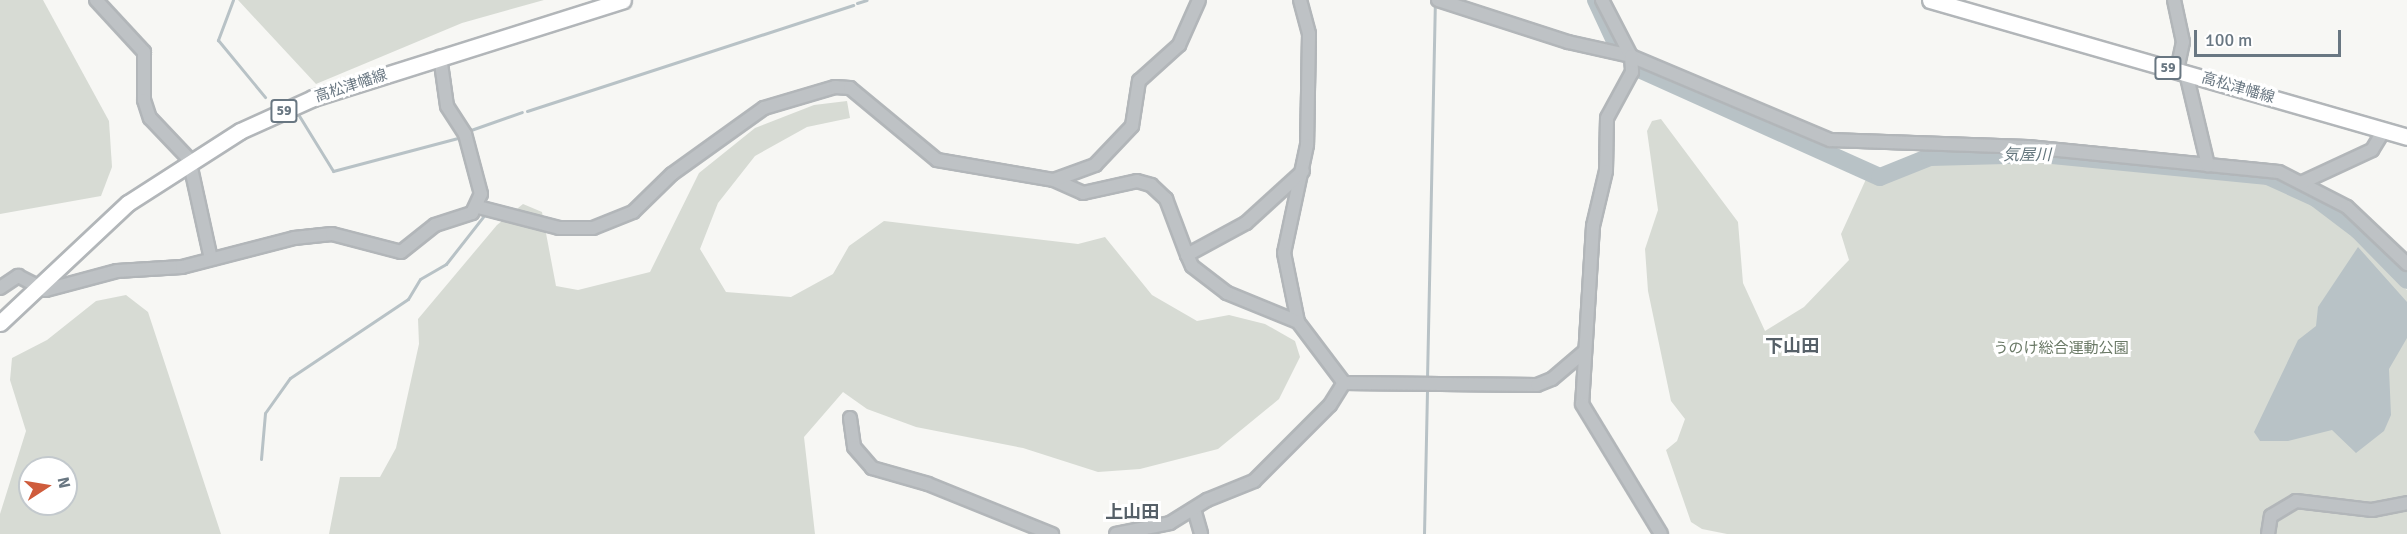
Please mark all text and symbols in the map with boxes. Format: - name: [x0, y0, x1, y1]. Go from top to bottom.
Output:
- scale bar: [2197, 18, 2344, 56]
- text: 100 m: [2205, 29, 2252, 51]
- road number: 59: [2153, 57, 2183, 79]
- street label: 高松津幡線: [313, 66, 389, 106]
- street label: 高松津幡線: [2199, 69, 2277, 107]
- road number: 59: [269, 100, 299, 122]
- water label: 気屋川: [2003, 145, 2051, 165]
- district label: 下山田: [1765, 335, 1819, 357]
- park label: うのけ総合運動公園: [1994, 340, 2128, 358]
- north arrow: [18, 456, 78, 516]
- text: N: [53, 475, 75, 490]
- district label: 上山田: [1105, 501, 1159, 523]

